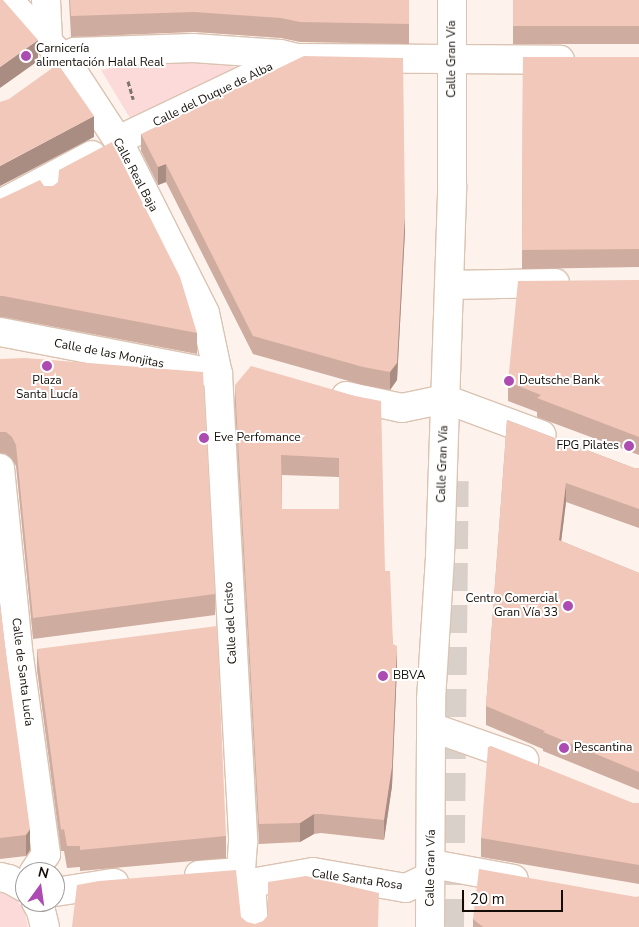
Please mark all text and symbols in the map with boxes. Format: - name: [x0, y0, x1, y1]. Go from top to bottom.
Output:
- street label: Calle Gran Vía: [445, 20, 459, 98]
- place label: Carnicería alimentación Halal Real: [36, 42, 164, 70]
- marker: Carnicería alimentación Halal Real: [20, 50, 32, 62]
- street label: Calle del Duque de Alba: [151, 60, 275, 130]
- street label: Calle Real Baja: [109, 136, 161, 214]
- street label: Calle de las Monjitas: [53, 336, 165, 372]
- marker: Plaza Santa Lucía: [41, 360, 53, 372]
- place label: Plaza Santa Lucía: [16, 374, 78, 402]
- place label: Deutsche Bank: [519, 374, 600, 388]
- marker: Deutsche Bank: [503, 375, 515, 387]
- street label: Calle Gran Vía: [434, 425, 452, 503]
- place label: Eve Perfomance: [214, 431, 301, 445]
- marker: Eve Perfomance: [198, 432, 210, 444]
- place label: FPG Pilates: [557, 439, 619, 453]
- marker: FPG Pilates: [623, 440, 635, 452]
- street label: Calle del Cristo: [222, 581, 240, 665]
- place label: Centro Comercial Gran Vía 33: [466, 592, 558, 620]
- marker: Centro Comercial Gran Vía 33: [562, 600, 574, 612]
- street label: Calle de Santa Lucía: [8, 617, 36, 727]
- place label: BBVA: [393, 669, 425, 683]
- marker: BBVA: [377, 670, 389, 682]
- place label: Pescantina: [574, 741, 632, 755]
- marker: Pescantina: [558, 742, 570, 754]
- street label: Calle Gran Vía: [423, 829, 439, 907]
- north arrow: [15, 862, 65, 912]
- text: N: [36, 862, 51, 883]
- street label: Calle Santa Rosa: [311, 866, 403, 894]
- scale bar: [464, 880, 565, 912]
- text: 20 m: [470, 889, 505, 909]

